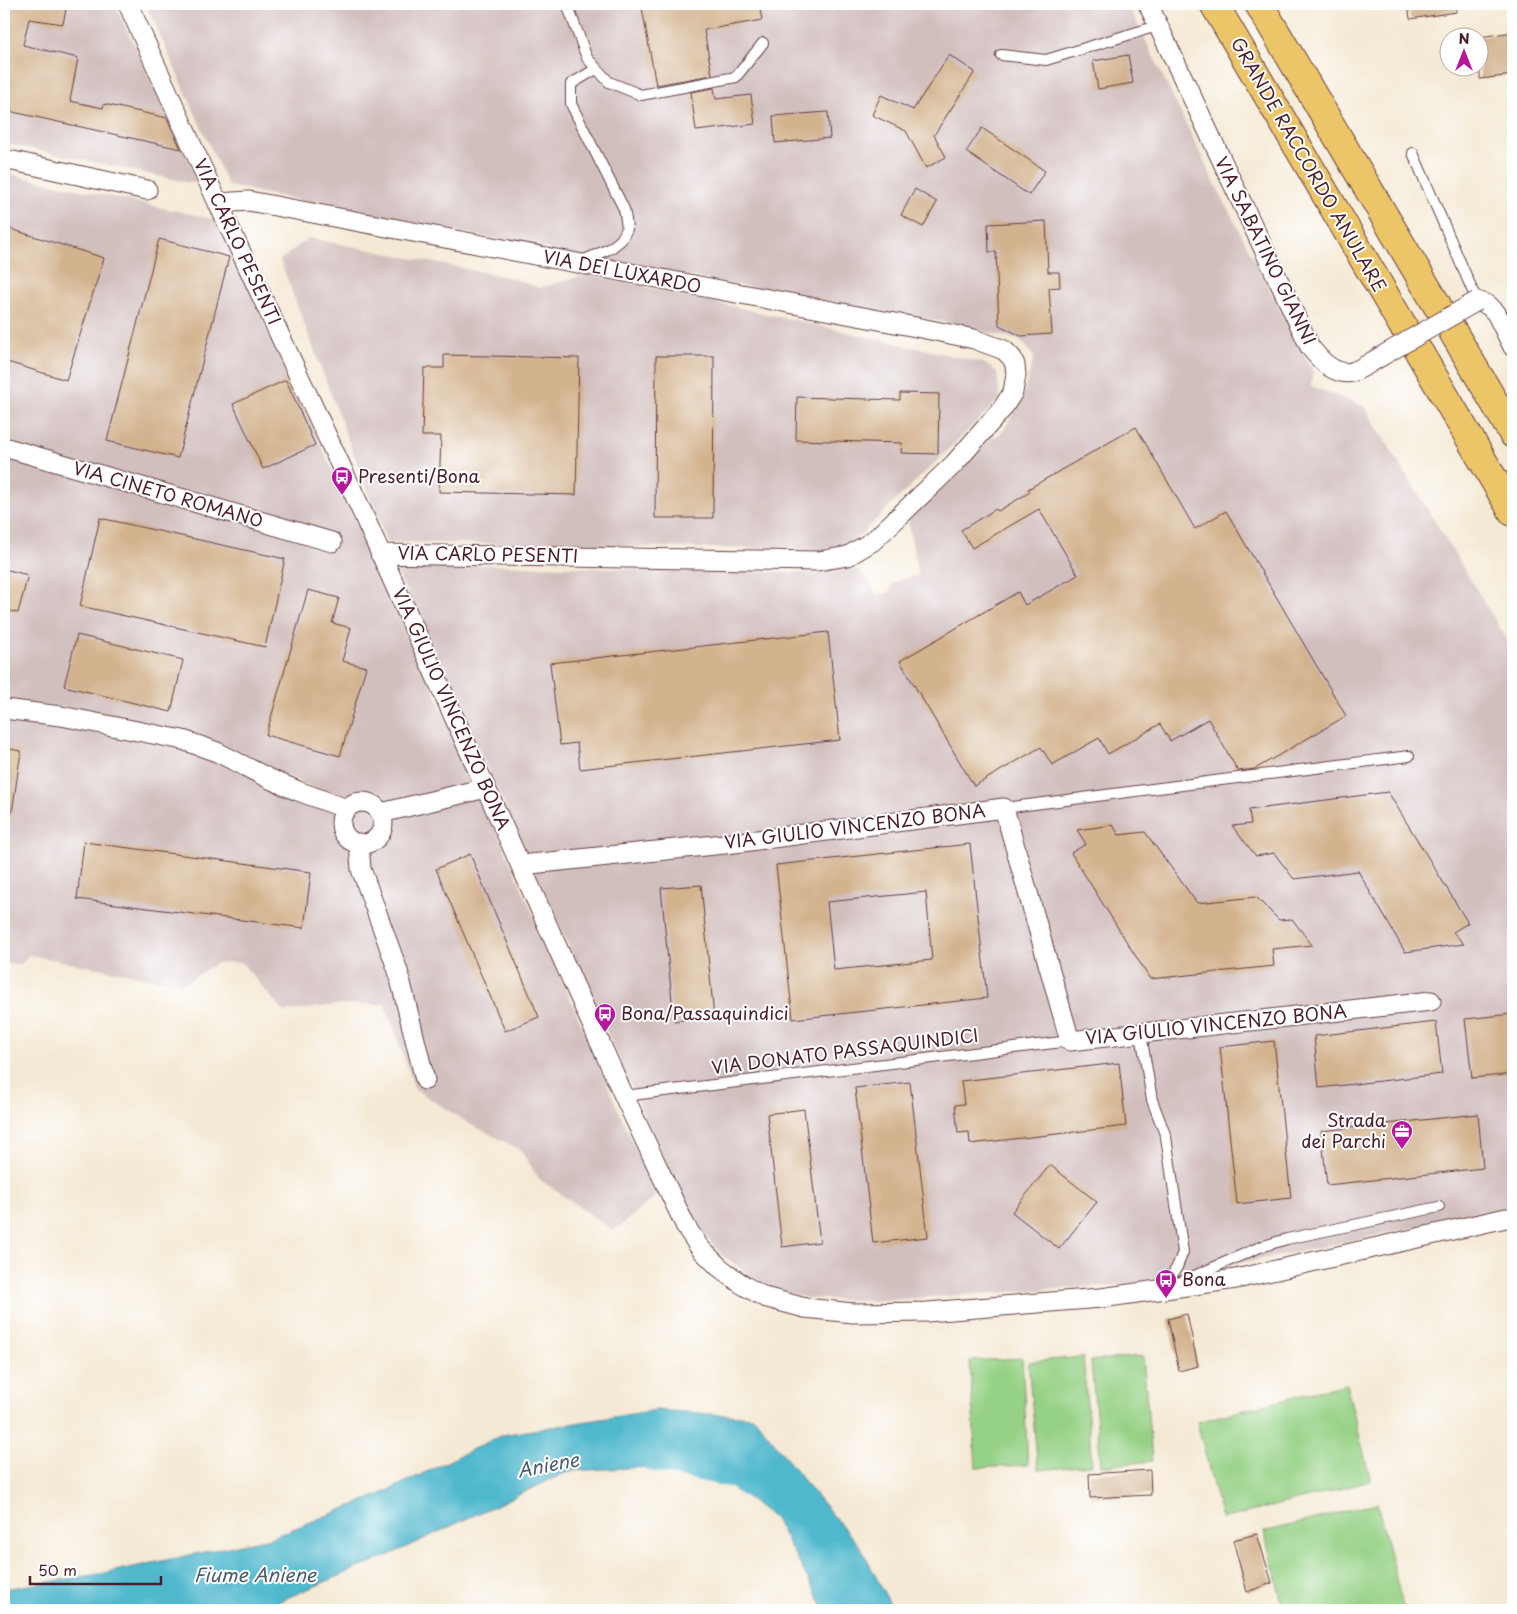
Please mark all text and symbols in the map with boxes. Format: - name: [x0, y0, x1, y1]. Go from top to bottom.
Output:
- north arrow: [1440, 28, 1490, 78]
- text: N: [1458, 28, 1470, 49]
- street label: GRANDE RACCORDO ANULARE: [1225, 32, 1394, 297]
- street label: VIA SABATINO GIANNI: [1209, 152, 1324, 349]
- street label: VIA CARLO PESENTI: [188, 154, 289, 329]
- street label: VIA DEI LUXARDO: [541, 242, 704, 299]
- street label: VIA CINETO ROMANO: [70, 453, 267, 534]
- place label: Presenti/Bona: [358, 462, 481, 489]
- bus stop icon: Presenti/Bona: [330, 465, 354, 496]
- street label: VIA CARLO PESENTI: [397, 538, 579, 569]
- street label: VIA GIULIO VINCENZO BONA: [387, 583, 518, 834]
- street label: VIA GIULIO VINCENZO BONA: [723, 796, 987, 855]
- street label: VIA GIULIO VINCENZO BONA: [1084, 996, 1348, 1051]
- place label: Bona/Passaquindici: [621, 999, 789, 1026]
- bus stop icon: Bona/Passaquindici: [593, 1002, 617, 1033]
- street label: VIA DONATO PASSAQUINDICI: [710, 1021, 980, 1080]
- place label: Strada dei Parchi: [1301, 1106, 1387, 1154]
- office icon: Strada dei Parchi: [1390, 1119, 1414, 1150]
- place label: Bona: [1182, 1265, 1227, 1292]
- bus stop icon: Bona: [1154, 1268, 1178, 1299]
- water label: Aniene: [514, 1444, 582, 1484]
- scale bar: [30, 1554, 161, 1586]
- text: 50 m: [38, 1558, 77, 1581]
- water label: Fiume Aniene: [194, 1560, 317, 1588]

